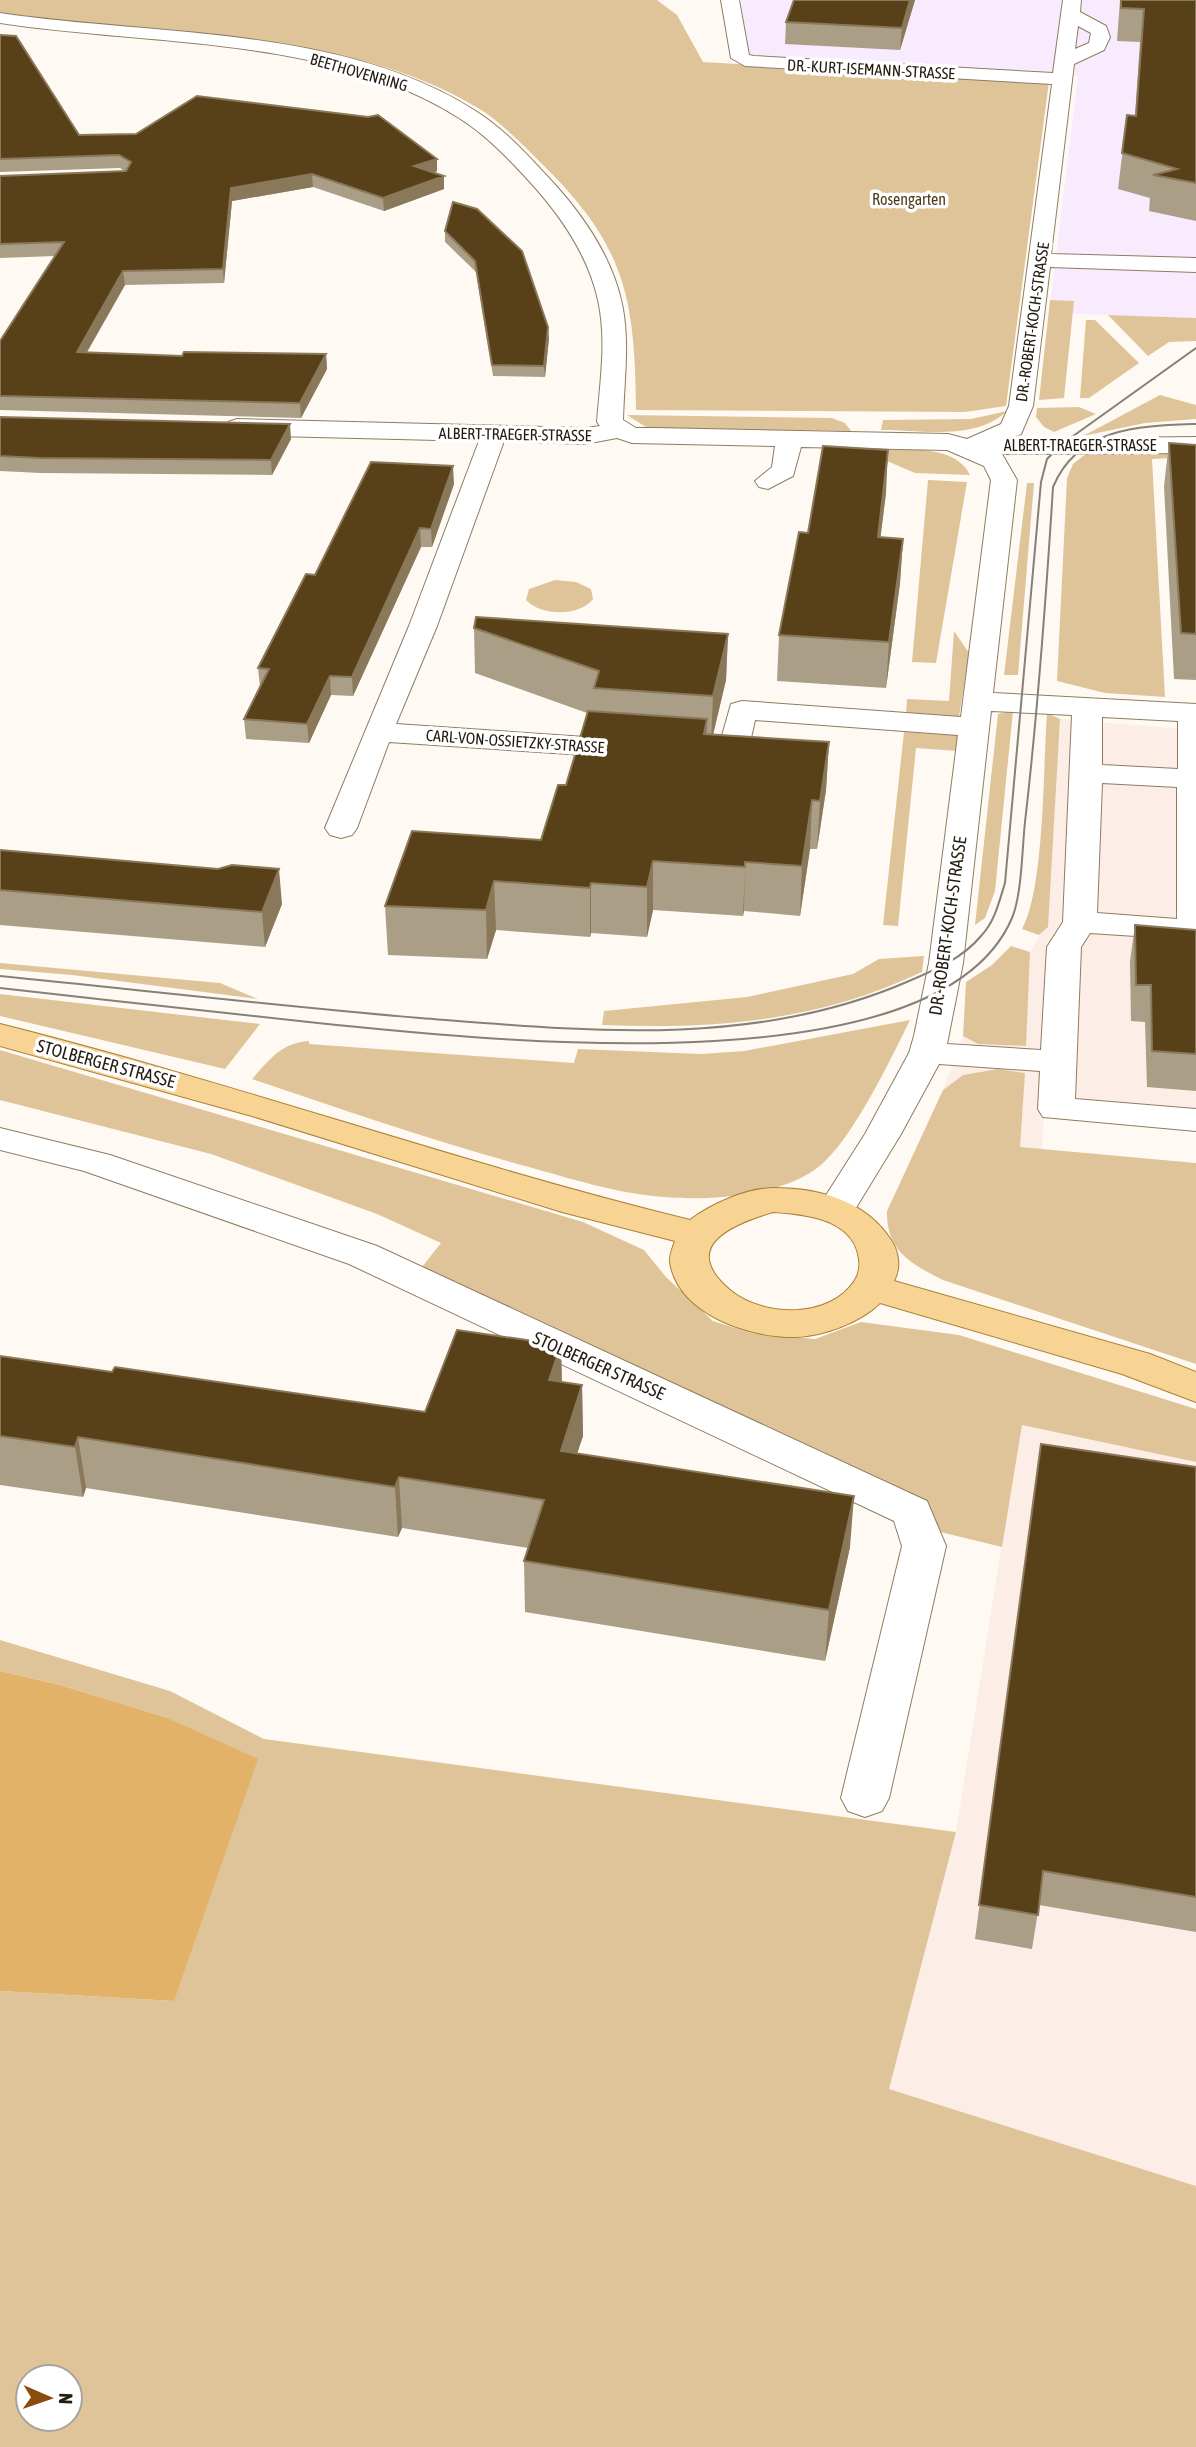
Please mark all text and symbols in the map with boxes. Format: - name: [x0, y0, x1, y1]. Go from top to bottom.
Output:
- street label: BEETHOVENRING: [308, 49, 410, 95]
- street label: DR.-KURT-ISEMANN-STRASSE: [787, 56, 956, 82]
- park label: Rosengarten: [872, 190, 946, 209]
- street label: DR.-ROBERT-KOCH-STRASSE: [1012, 241, 1052, 403]
- street label: ALBERT-TRAEGER-STRASSE: [439, 424, 592, 444]
- street label: ALBERT-TRAEGER-STRASSE: [1004, 436, 1157, 454]
- street label: CARL-VON-OSSIETZKY-STRASSE: [425, 726, 605, 756]
- street label: DR.-ROBERT-KOCH-STRASSE: [925, 835, 971, 1017]
- street label: STOLBERGER STRASSE: [35, 1035, 178, 1092]
- street label: STOLBERGER STRASSE: [530, 1327, 669, 1404]
- north arrow: [14, 2363, 84, 2433]
- text: N: [55, 2393, 77, 2405]

